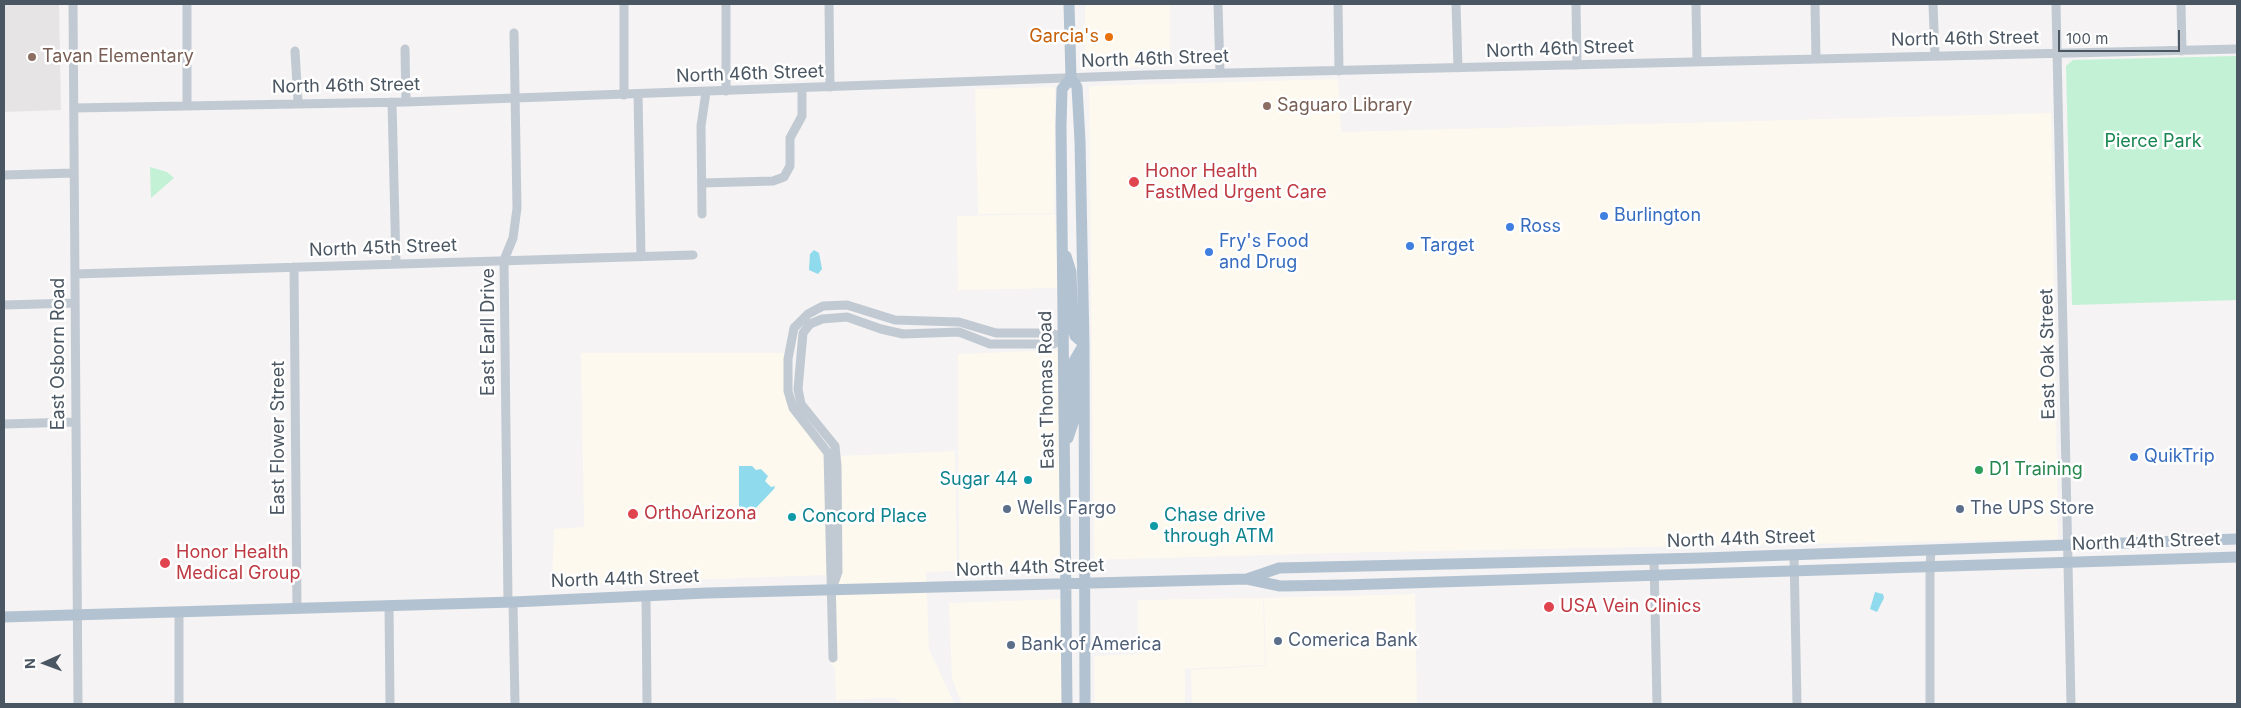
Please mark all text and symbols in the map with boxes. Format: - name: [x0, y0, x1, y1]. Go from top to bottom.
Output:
- scale bar: [2061, 20, 2184, 52]
- place label: Garcia's: [1029, 26, 1099, 48]
- street label: North 46th Street: [1891, 27, 2039, 51]
- text: 100 m: [2066, 29, 2108, 48]
- marker: Garcia's: [1103, 31, 1115, 43]
- street label: North 46th Street: [1486, 36, 1634, 62]
- place label: Tavan Elementary: [42, 46, 194, 68]
- street label: North 46th Street: [1081, 46, 1229, 72]
- marker: Tavan Elementary: [26, 51, 38, 63]
- street label: North 46th Street: [676, 61, 824, 87]
- street label: North 46th Street: [272, 74, 420, 98]
- place label: Saguaro Library: [1277, 95, 1412, 117]
- marker: Saguaro Library: [1261, 100, 1273, 112]
- park label: Pierce Park: [2104, 131, 2202, 153]
- place label: Honor Health FastMed Urgent Care: [1145, 161, 1327, 203]
- marker: Honor Health FastMed Urgent Care: [1127, 175, 1141, 189]
- place label: Burlington: [1614, 205, 1701, 227]
- marker: Burlington: [1598, 210, 1610, 222]
- place label: Ross: [1520, 216, 1561, 238]
- marker: Ross: [1504, 221, 1516, 233]
- place label: Fry's Food and Drug: [1219, 231, 1309, 274]
- street label: North 45th Street: [309, 235, 457, 261]
- place label: Target: [1420, 235, 1474, 257]
- marker: Target: [1404, 240, 1416, 252]
- marker: Fry's Food and Drug: [1203, 246, 1215, 258]
- street label: East Earll Drive: [478, 268, 500, 396]
- street label: East Osborn Road: [48, 278, 70, 430]
- street label: East Oak Street: [2036, 288, 2060, 420]
- street label: East Thomas Road: [1035, 311, 1059, 469]
- street label: East Flower Street: [268, 361, 290, 515]
- place label: QuikTrip: [2144, 446, 2215, 468]
- marker: QuikTrip: [2128, 451, 2140, 463]
- place label: D1 Training: [1989, 459, 2083, 481]
- marker: D1 Training: [1973, 464, 1985, 476]
- place label: Sugar 44: [940, 469, 1018, 491]
- marker: Sugar 44: [1022, 474, 1034, 486]
- place label: Wells Fargo: [1017, 498, 1116, 520]
- place label: The UPS Store: [1970, 498, 2094, 520]
- place label: OrthoArizona: [644, 503, 757, 525]
- marker: Wells Fargo: [1001, 503, 1013, 515]
- marker: The UPS Store: [1954, 503, 1966, 515]
- place label: Chase drive through ATM: [1164, 505, 1274, 548]
- place label: Concord Place: [802, 506, 927, 528]
- marker: OrthoArizona: [626, 507, 640, 521]
- marker: Concord Place: [786, 511, 798, 523]
- marker: Chase drive through ATM: [1148, 520, 1160, 532]
- street label: North 44th Street: [1666, 526, 1816, 552]
- street label: North 44th Street: [2071, 529, 2221, 555]
- place label: Honor Health Medical Group: [176, 542, 300, 584]
- street label: North 44th Street: [955, 555, 1105, 581]
- marker: Honor Health Medical Group: [158, 556, 172, 570]
- street label: North 44th Street: [550, 566, 700, 592]
- place label: USA Vein Clinics: [1560, 596, 1701, 618]
- marker: USA Vein Clinics: [1542, 600, 1556, 614]
- place label: Comerica Bank: [1288, 630, 1418, 652]
- place label: Bank of America: [1021, 634, 1162, 656]
- marker: Comerica Bank: [1272, 635, 1284, 647]
- north arrow: [20, 638, 70, 688]
- marker: Bank of America: [1005, 639, 1017, 651]
- text: N: [21, 658, 38, 669]

